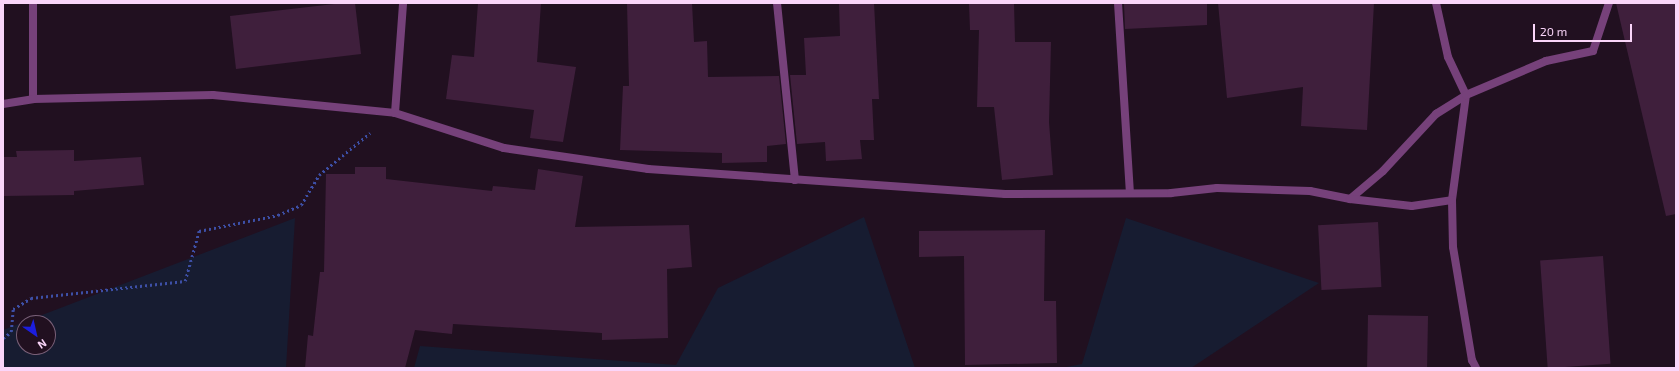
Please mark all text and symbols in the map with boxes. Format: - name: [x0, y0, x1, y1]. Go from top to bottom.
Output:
- scale bar: [1535, 16, 1634, 42]
- text: 20 m: [1540, 24, 1567, 38]
- north arrow: [16, 315, 56, 355]
- text: N: [36, 337, 49, 352]

